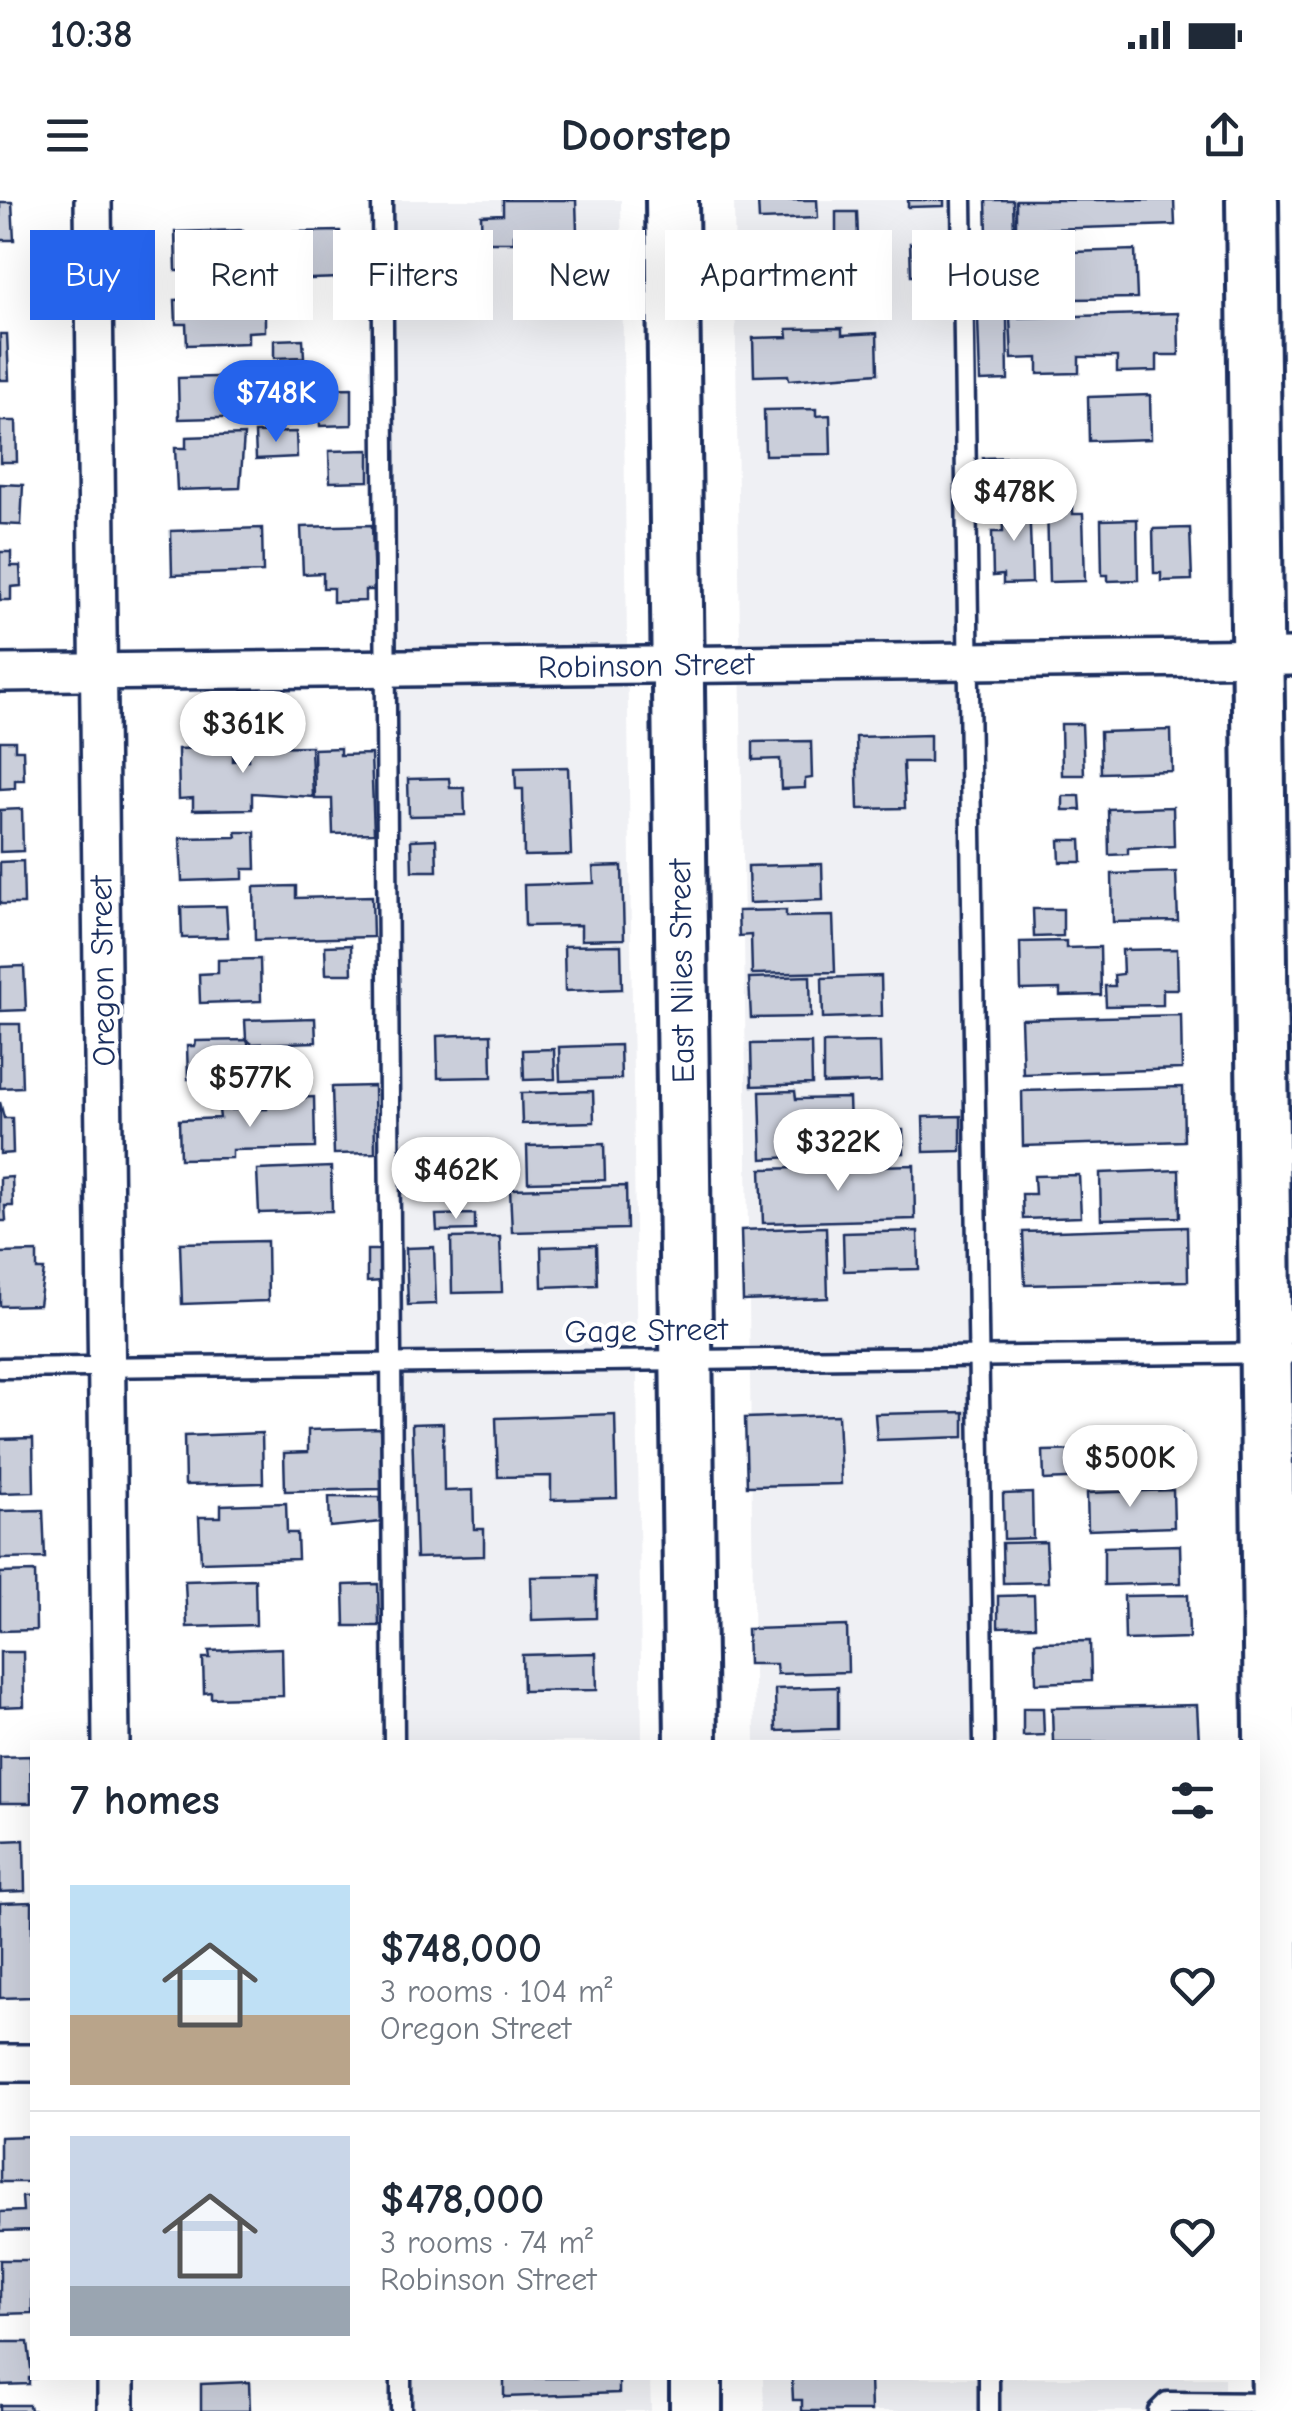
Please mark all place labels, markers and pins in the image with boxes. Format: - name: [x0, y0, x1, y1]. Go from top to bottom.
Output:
- pin: $748K: [206, 360, 346, 445]
- pin: $478K: [944, 459, 1084, 544]
- pin: $361K: [173, 691, 313, 776]
- pin: $577K: [180, 1045, 320, 1130]
- pin: $322K: [768, 1109, 908, 1194]
- pin: $462K: [386, 1137, 526, 1222]
- pin: $500K: [1060, 1425, 1200, 1510]

